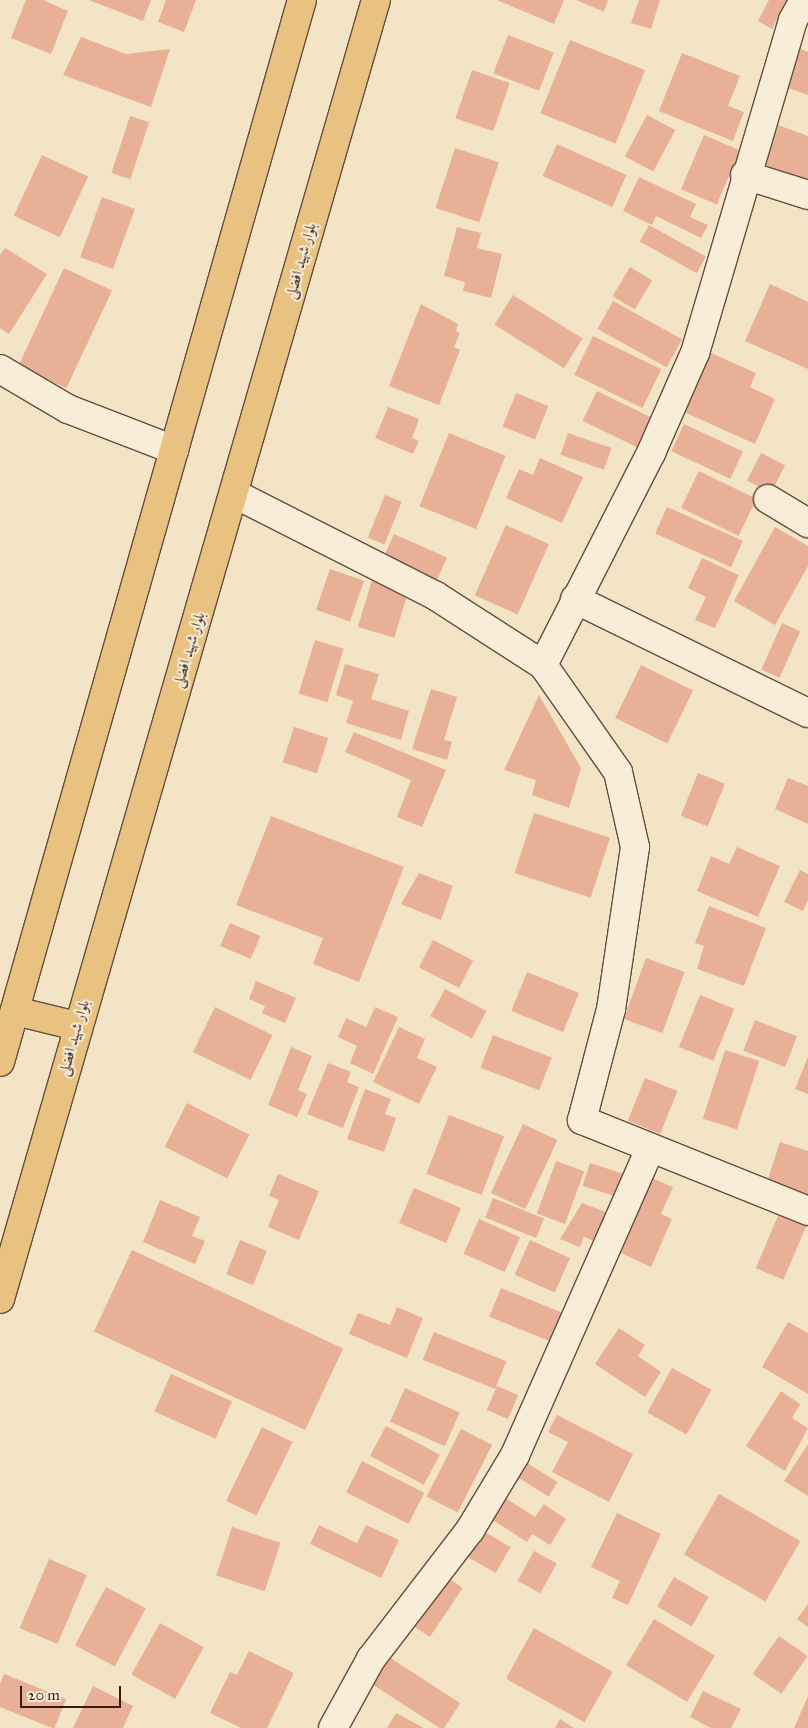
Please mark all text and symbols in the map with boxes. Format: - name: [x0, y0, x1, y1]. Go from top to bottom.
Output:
- street label: بلوار شهید افضلی: [282, 221, 320, 301]
- street label: بلوار شهید افضلی: [169, 610, 209, 690]
- street label: بلوار شهید افضلی: [55, 998, 93, 1078]
- scale bar: [22, 1676, 124, 1708]
- text: 20 m: [28, 1686, 60, 1704]

